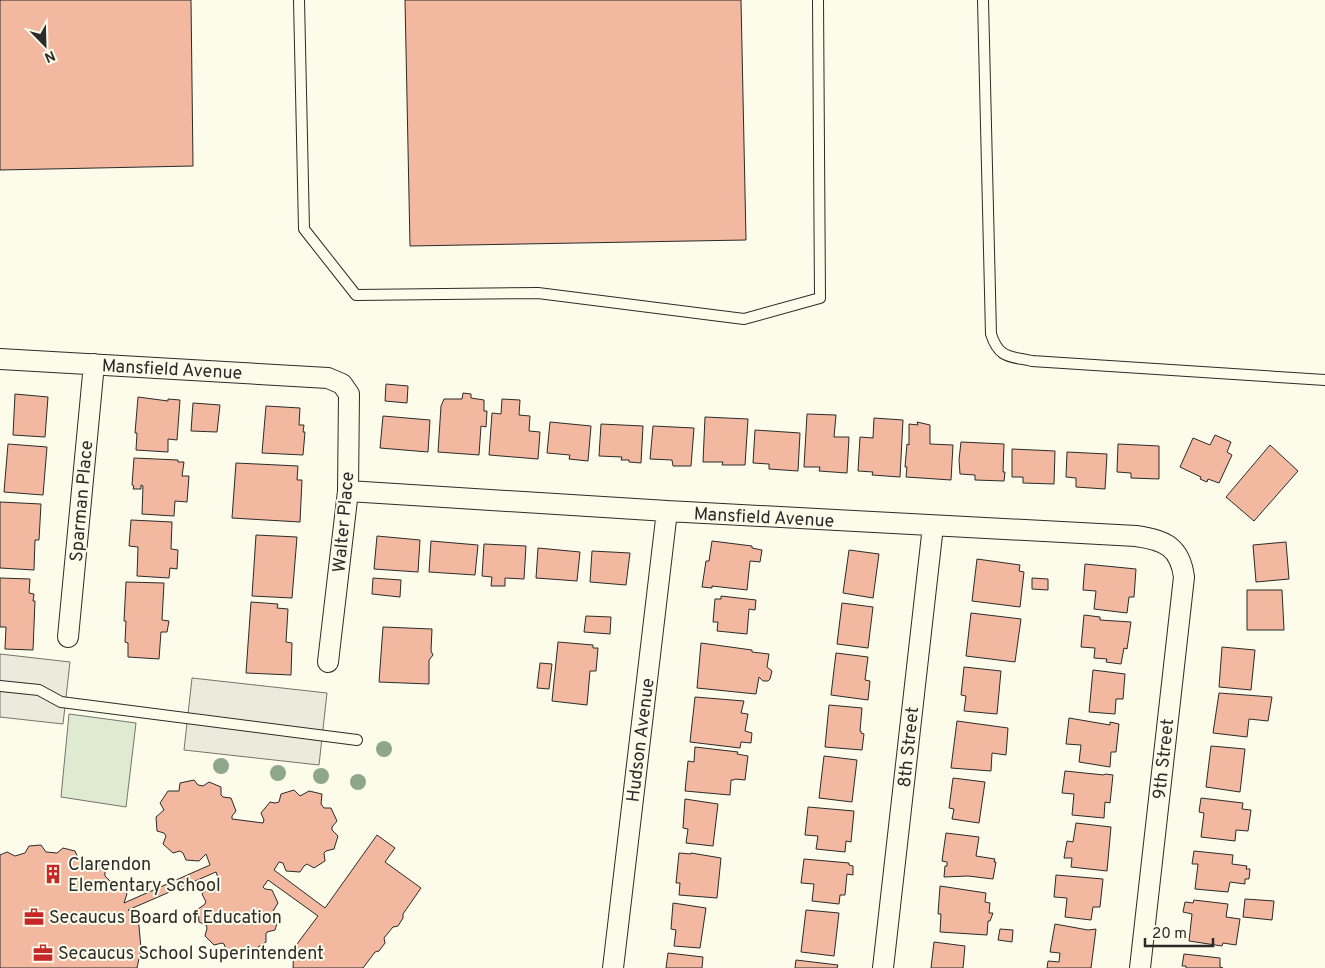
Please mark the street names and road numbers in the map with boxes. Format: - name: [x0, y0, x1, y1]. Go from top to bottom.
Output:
- street label: Mansfield Avenue: [101, 355, 243, 386]
- street label: Sparman Place: [66, 439, 99, 563]
- street label: Walter Place: [329, 471, 360, 574]
- street label: Mansfield Avenue: [693, 503, 835, 534]
- street label: Hudson Avenue: [622, 677, 661, 804]
- street label: 8th Street: [894, 706, 925, 789]
- street label: 9th Street: [1149, 718, 1180, 801]

